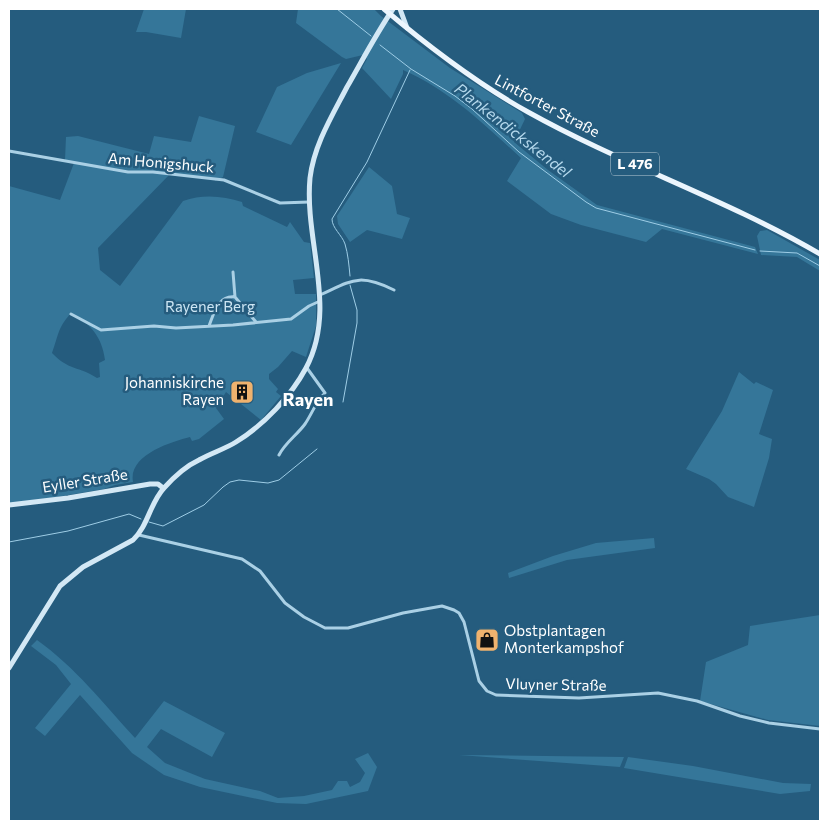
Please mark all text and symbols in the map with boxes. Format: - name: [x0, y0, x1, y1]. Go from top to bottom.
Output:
- street label: Lintforter Straße: [492, 70, 603, 140]
- water label: Plankendickskendel: [451, 78, 576, 182]
- street label: Am Honigshuck: [107, 148, 215, 176]
- road number: L 476: [611, 152, 659, 175]
- park label: Rayener Berg: [165, 297, 255, 315]
- place label: Johanniskirche Rayen: [125, 373, 224, 408]
- building icon: Johanniskirche Rayen: [229, 379, 255, 405]
- district label: Rayen: [283, 388, 333, 410]
- street label: Eyller Straße: [41, 464, 129, 496]
- place label: Obstplantagen Monterkampshof: [504, 621, 624, 656]
- shop icon: Obstplantagen Monterkampshof: [474, 627, 500, 653]
- street label: Vluyner Straße: [505, 674, 607, 694]

